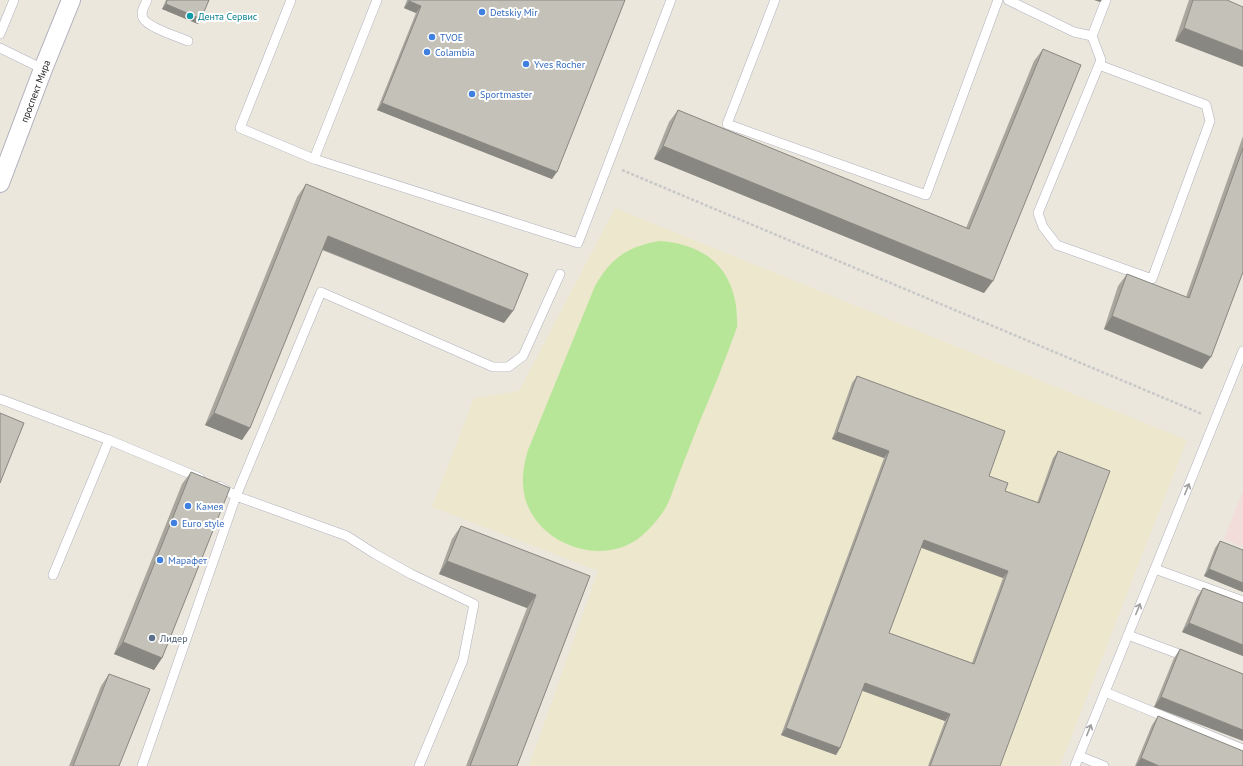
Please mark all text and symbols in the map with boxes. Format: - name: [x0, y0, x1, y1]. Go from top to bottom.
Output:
- place label: Detskiy Mir: [490, 6, 538, 19]
- marker: Detskiy Mir: [477, 7, 487, 17]
- place label: Дента Сервис: [198, 10, 258, 23]
- marker: Дента Сервис: [185, 11, 195, 21]
- place label: TVOE: [440, 31, 463, 44]
- marker: TVOE: [427, 32, 437, 42]
- place label: Colambia: [435, 46, 475, 59]
- marker: Colambia: [422, 47, 432, 57]
- street label: проспект Мира: [18, 58, 53, 124]
- place label: Yves Rocher: [534, 58, 586, 71]
- marker: Yves Rocher: [521, 59, 531, 69]
- place label: Sportmaster: [480, 88, 533, 101]
- marker: Sportmaster: [467, 89, 477, 99]
- one-way arrow: [1184, 483, 1191, 495]
- place label: Камея: [196, 500, 224, 513]
- marker: Камея: [183, 501, 193, 511]
- place label: Euro style: [182, 517, 224, 530]
- marker: Euro style: [169, 518, 179, 528]
- place label: Марафет: [168, 554, 207, 567]
- marker: Марафет: [155, 555, 165, 565]
- one-way arrow: [1135, 604, 1143, 616]
- place label: Лидер: [159, 632, 188, 645]
- marker: Лидер: [147, 633, 157, 643]
- one-way arrow: [1086, 724, 1094, 736]

